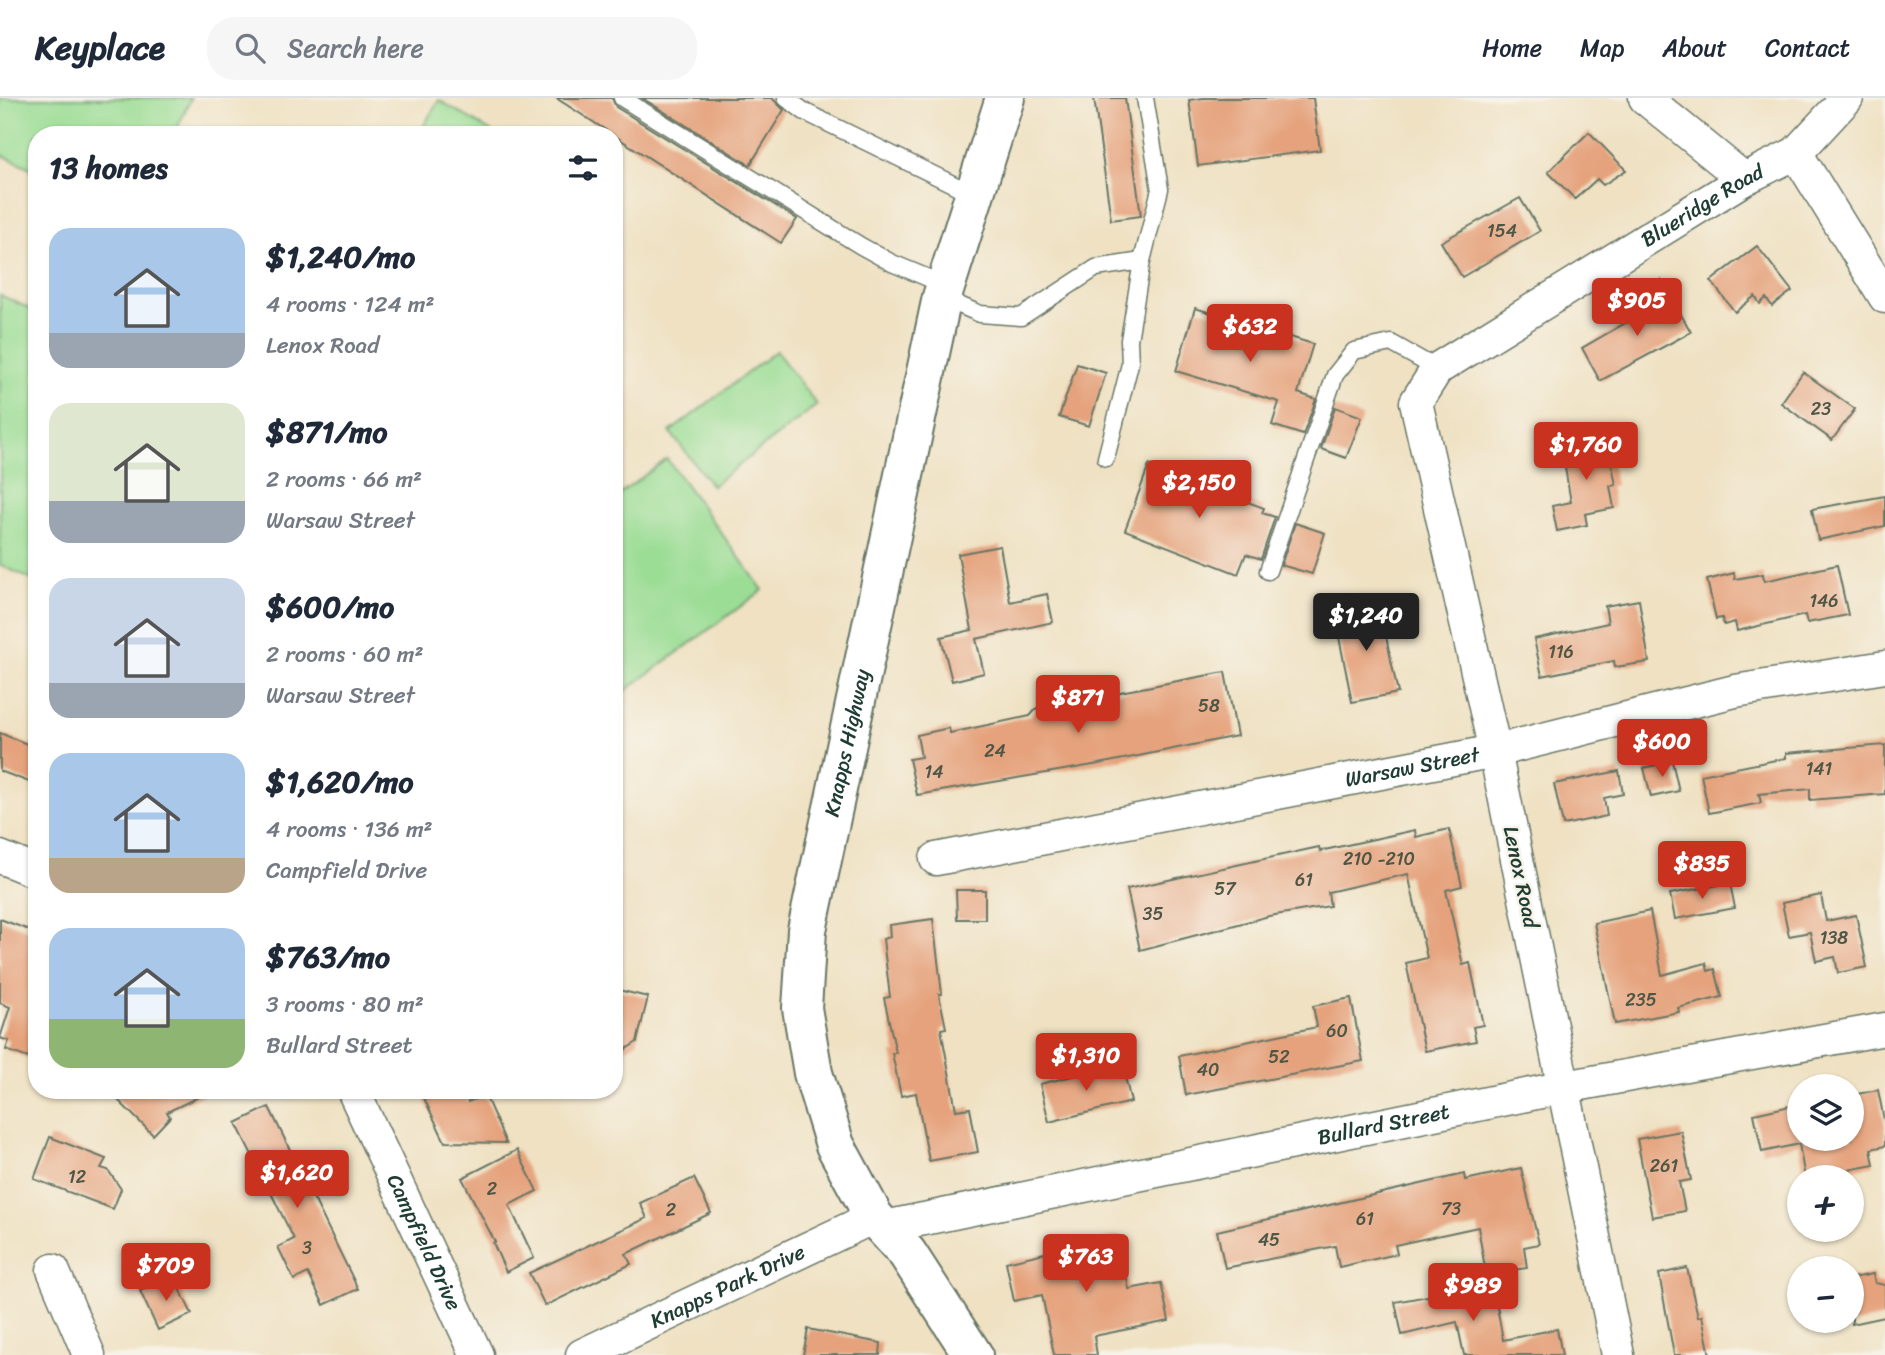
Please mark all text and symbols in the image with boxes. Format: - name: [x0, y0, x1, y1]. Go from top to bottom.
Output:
- search box: [207, 17, 697, 80]
- text: Keyplace: [35, 19, 165, 77]
- text: Search here: [287, 25, 424, 71]
- text: Home: [1482, 27, 1542, 69]
- text: Map: [1580, 27, 1624, 69]
- text: About: [1662, 27, 1727, 69]
- text: Contact: [1765, 27, 1850, 69]
- icon: search: [231, 29, 269, 67]
- text: 13 homes: [49, 141, 168, 195]
- icon: filters: [564, 149, 602, 187]
- street label: Blueridge Road: [1633, 152, 1772, 258]
- house number: 154: [1487, 215, 1517, 247]
- text: $1,240/mo: [266, 230, 415, 284]
- icon: home: [105, 256, 189, 340]
- pin: $905: [1596, 278, 1678, 338]
- text: $905: [1608, 280, 1666, 321]
- text: 4 rooms · 124 m²: [266, 284, 435, 325]
- pin: $632: [1209, 304, 1291, 364]
- text: $632: [1223, 306, 1277, 347]
- text: Lenox Road: [266, 325, 379, 366]
- house number: 23: [1811, 393, 1831, 425]
- text: $871/mo: [266, 405, 387, 459]
- pin: $1,760: [1529, 422, 1643, 482]
- text: $1,760: [1550, 424, 1622, 465]
- icon: home: [105, 431, 189, 515]
- text: 2 rooms · 66 m²: [266, 459, 422, 500]
- pin: $2,150: [1142, 460, 1256, 520]
- text: $2,150: [1162, 462, 1236, 503]
- text: Warsaw Street: [266, 500, 415, 541]
- text: $600/mo: [266, 580, 394, 634]
- house number: 146: [1809, 585, 1839, 617]
- pin: $1,240: [1309, 594, 1423, 653]
- text: $1,240: [1329, 595, 1403, 636]
- icon: home: [105, 606, 189, 690]
- text: 2 rooms · 60 m²: [266, 634, 424, 675]
- house number: 116: [1548, 636, 1574, 668]
- street label: Knapps Highway: [813, 665, 881, 820]
- text: Warsaw Street: [266, 675, 415, 716]
- pin: $871: [1037, 676, 1119, 735]
- text: $871: [1052, 677, 1104, 718]
- house number: 58: [1198, 690, 1220, 722]
- pin: $600: [1621, 720, 1703, 779]
- text: $600: [1633, 721, 1691, 762]
- house number: 24: [984, 735, 1006, 767]
- street label: Warsaw Street: [1342, 735, 1484, 799]
- house number: 141: [1806, 753, 1833, 785]
- text: $1,620/mo: [266, 755, 414, 809]
- house number: 14: [925, 756, 943, 788]
- icon: home: [105, 781, 189, 865]
- text: 4 rooms · 136 m²: [266, 809, 433, 850]
- street label: Lenox Road: [1492, 822, 1551, 933]
- pin: $835: [1661, 842, 1743, 901]
- house number: 210 -210: [1343, 843, 1415, 875]
- text: $835: [1674, 843, 1730, 884]
- text: Campfield Drive: [266, 850, 427, 891]
- house number: 61: [1295, 864, 1313, 896]
- house number: 57: [1214, 873, 1237, 905]
- house number: 35: [1143, 898, 1163, 930]
- house number: 138: [1820, 922, 1848, 954]
- text: $763/mo: [266, 930, 390, 984]
- icon: home: [105, 956, 189, 1040]
- text: 3 rooms · 80 m²: [266, 984, 424, 1025]
- house number: 235: [1625, 984, 1657, 1016]
- house number: 60: [1326, 1015, 1348, 1047]
- text: Bullard Street: [266, 1025, 413, 1066]
- pin: $1,310: [1029, 1034, 1143, 1093]
- text: $1,310: [1052, 1035, 1120, 1076]
- house number: 52: [1268, 1041, 1290, 1073]
- house number: 40: [1197, 1054, 1219, 1086]
- map controls: [1787, 1074, 1864, 1333]
- button: layers: [1787, 1074, 1864, 1151]
- street label: Bullard Street: [1314, 1092, 1453, 1156]
- pin: $1,620: [240, 1150, 354, 1210]
- house number: 261: [1650, 1150, 1678, 1182]
- text: $1,620: [261, 1152, 333, 1193]
- house number: 12: [68, 1161, 86, 1193]
- button: +: [1787, 1165, 1864, 1242]
- street label: Campfield Drive: [376, 1167, 473, 1317]
- house number: 2: [487, 1173, 497, 1205]
- house number: 73: [1441, 1193, 1461, 1225]
- house number: 2: [666, 1194, 676, 1226]
- house number: 61: [1356, 1203, 1374, 1235]
- house number: 45: [1258, 1224, 1280, 1256]
- house number: 3: [302, 1232, 312, 1264]
- street label: Knapps Park Drive: [643, 1233, 812, 1339]
- pin: $763: [1045, 1234, 1127, 1294]
- text: $763: [1059, 1236, 1113, 1277]
- pin: $709: [125, 1244, 207, 1303]
- text: $709: [137, 1245, 195, 1286]
- button: −: [1787, 1256, 1864, 1333]
- pin: $989: [1432, 1264, 1514, 1323]
- text: $989: [1444, 1265, 1502, 1306]

